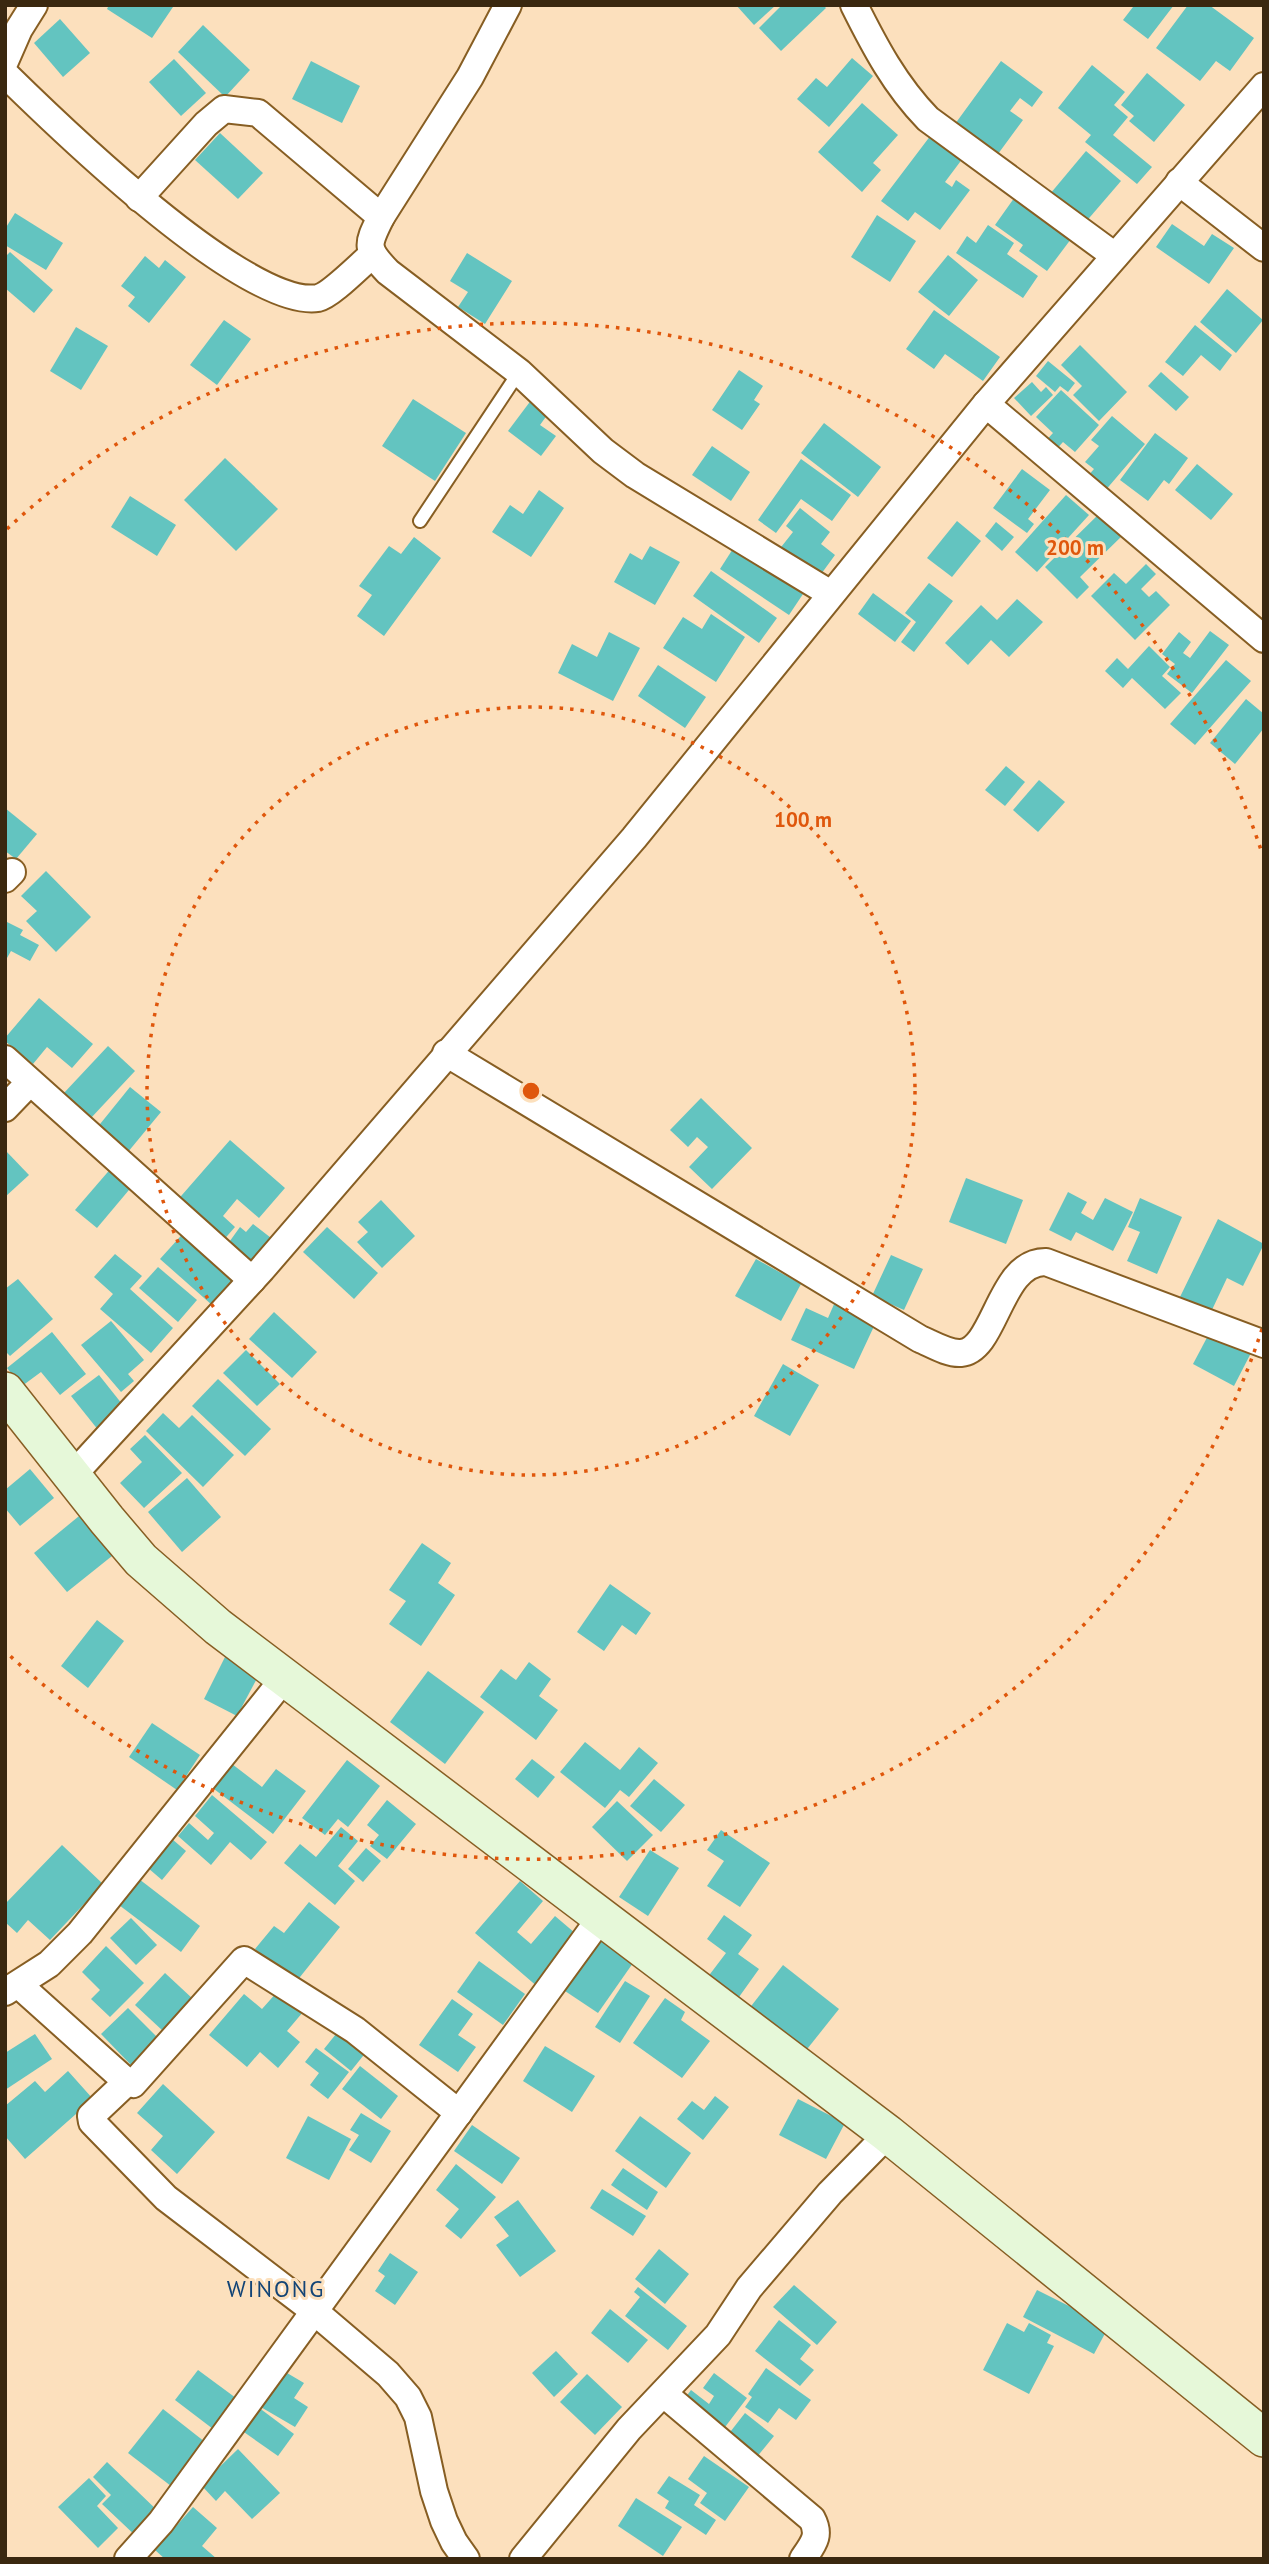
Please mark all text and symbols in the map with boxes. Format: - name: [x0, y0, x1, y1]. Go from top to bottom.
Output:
- text: 200 m: [1046, 534, 1104, 561]
- text: 100 m: [774, 806, 832, 833]
- centre of rings: [519, 1079, 543, 1103]
- district label: WINONG: [227, 2274, 325, 2303]

